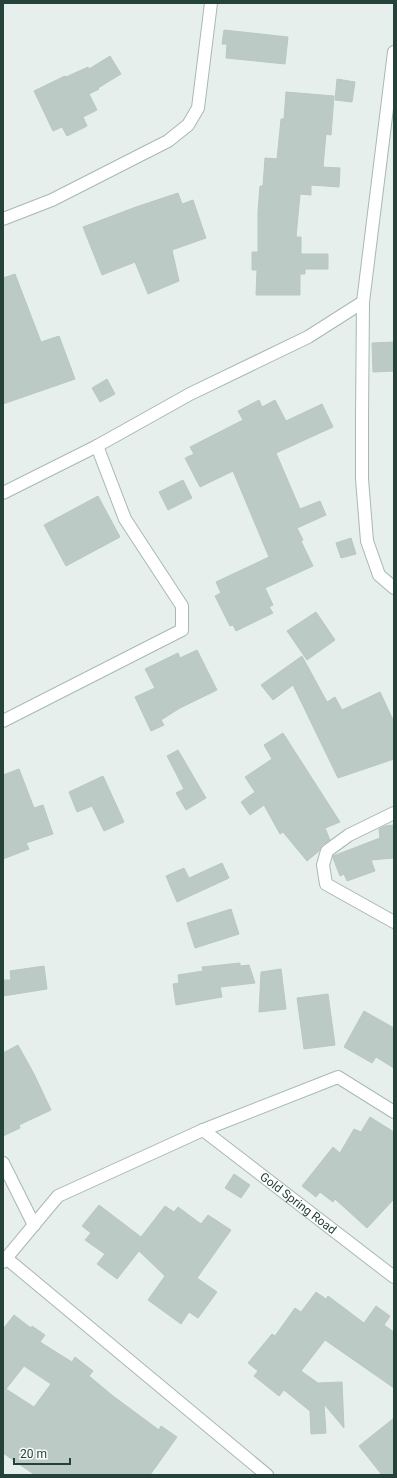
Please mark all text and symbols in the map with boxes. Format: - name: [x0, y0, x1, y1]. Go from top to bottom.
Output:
- street label: Gold Spring Road: [257, 1169, 339, 1237]
- scale bar: [14, 1440, 70, 1466]
- text: 20 m: [20, 1447, 47, 1461]

